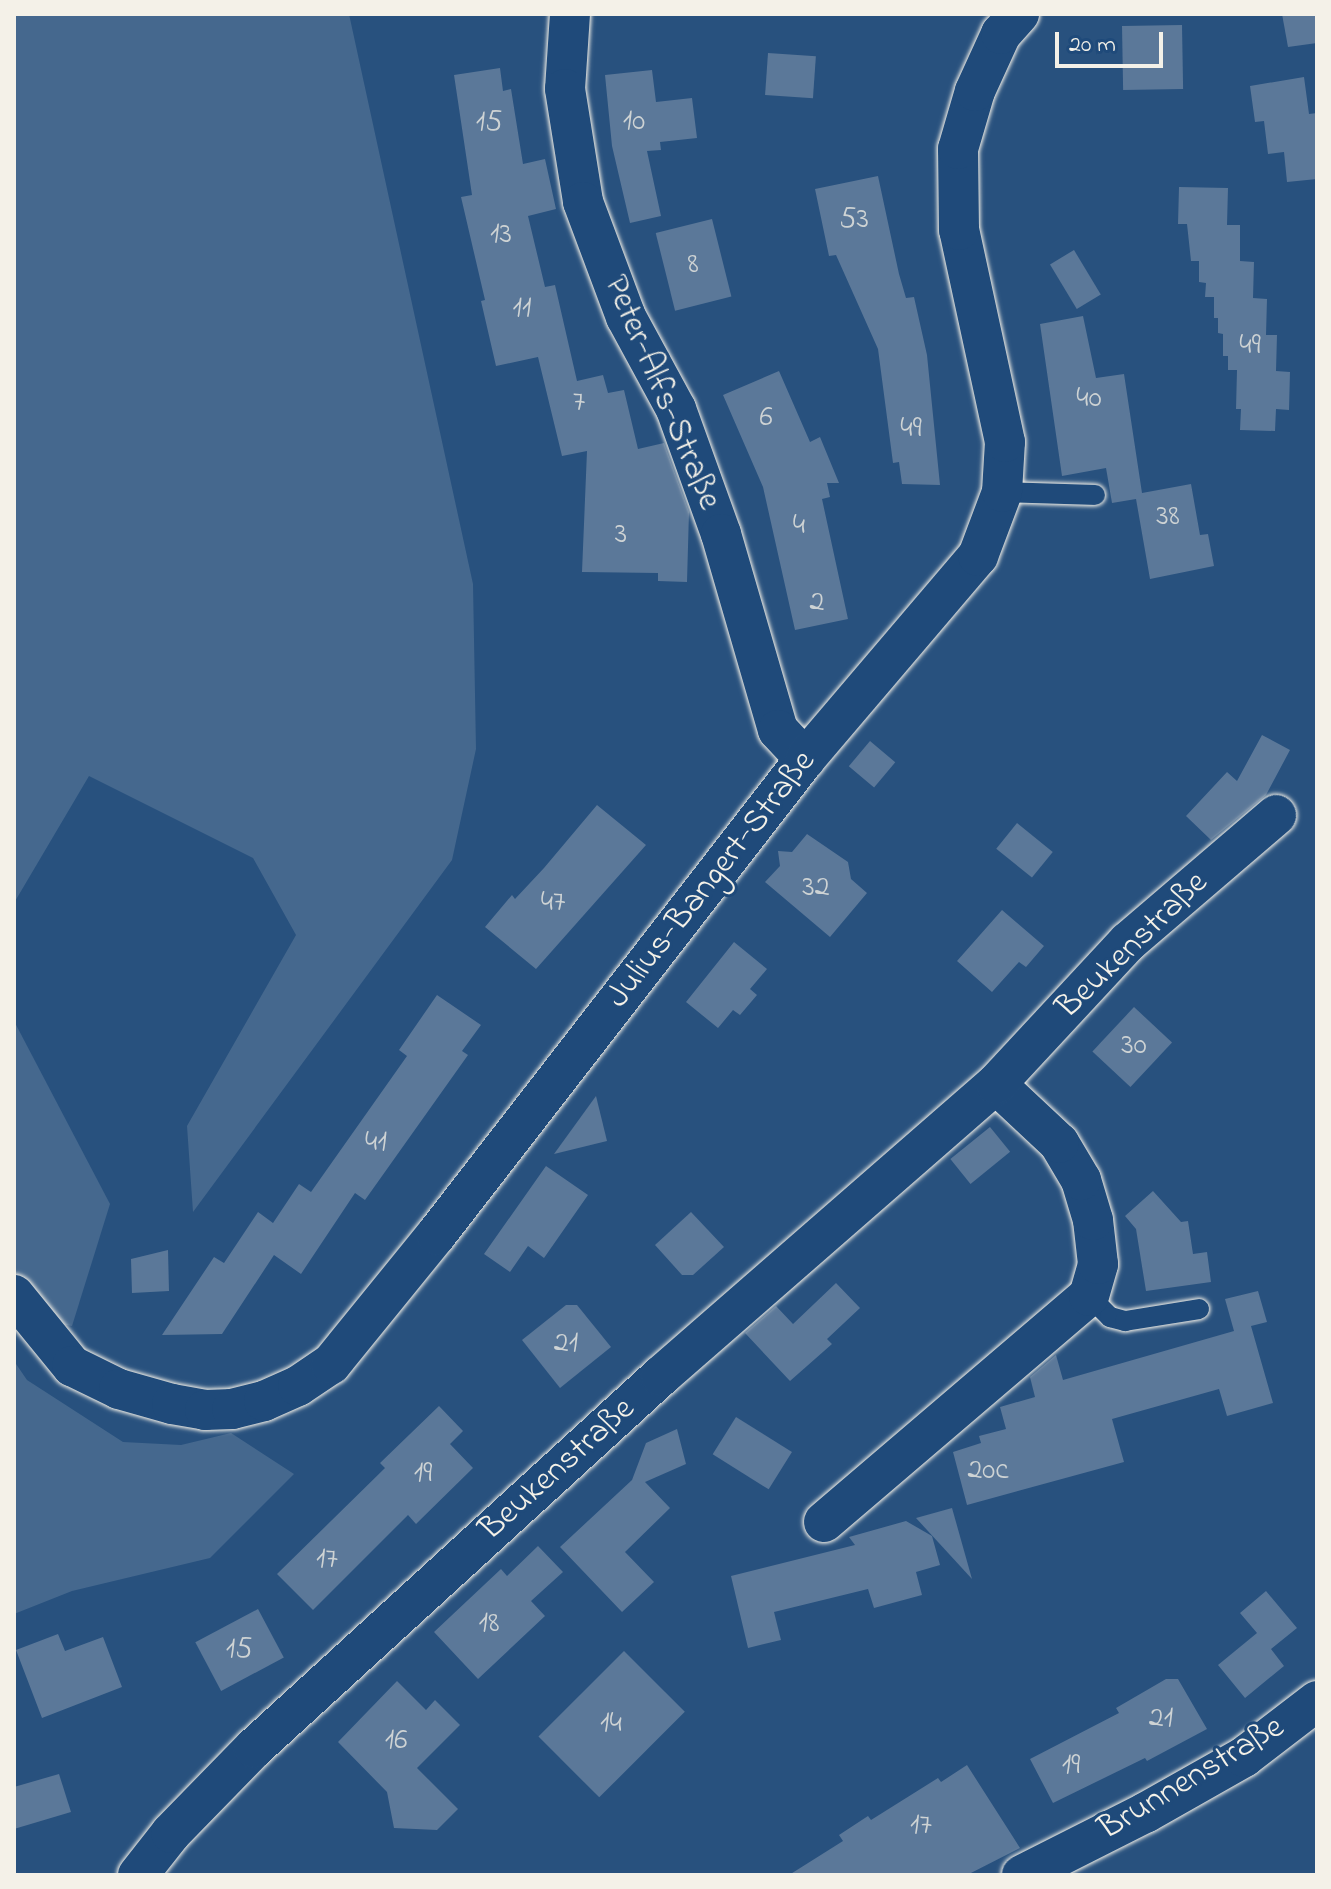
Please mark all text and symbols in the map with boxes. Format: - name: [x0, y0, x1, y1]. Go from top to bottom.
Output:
- scale bar: [1059, 16, 1167, 66]
- text: 20 m: [1069, 28, 1116, 63]
- house number: 10: [623, 104, 645, 140]
- house number: 15: [476, 105, 502, 141]
- house number: 53: [839, 202, 869, 238]
- house number: 13: [490, 217, 512, 253]
- house number: 8: [687, 247, 699, 283]
- street label: Peter-Alfs-Straße: [593, 270, 729, 516]
- house number: 11: [512, 291, 532, 327]
- house number: 49: [1239, 328, 1261, 364]
- house number: 40: [1076, 381, 1102, 417]
- house number: 7: [573, 385, 585, 421]
- house number: 6: [759, 400, 773, 436]
- house number: 49: [900, 411, 922, 447]
- house number: 38: [1156, 499, 1180, 535]
- house number: 4: [793, 508, 805, 544]
- house number: 3: [615, 517, 627, 553]
- house number: 2: [810, 585, 824, 621]
- street label: Julius-Bangert-Straße: [599, 743, 825, 1017]
- street label: Beukenstraße: [1049, 864, 1217, 1028]
- house number: 32: [802, 870, 830, 906]
- house number: 47: [541, 885, 565, 921]
- house number: 30: [1121, 1028, 1147, 1064]
- house number: 41: [365, 1125, 387, 1161]
- house number: 21: [554, 1326, 578, 1362]
- street label: Beukenstraße: [472, 1390, 644, 1550]
- house number: 20c: [967, 1453, 1009, 1489]
- house number: 19: [414, 1456, 432, 1492]
- house number: 17: [316, 1542, 338, 1578]
- house number: 18: [479, 1606, 499, 1642]
- house number: 15: [226, 1632, 252, 1668]
- house number: 21: [1149, 1701, 1173, 1737]
- house number: 14: [600, 1706, 622, 1742]
- street label: Brunnenstraße: [1092, 1708, 1292, 1850]
- house number: 16: [385, 1723, 407, 1759]
- house number: 19: [1062, 1748, 1080, 1784]
- house number: 17: [910, 1808, 932, 1844]

